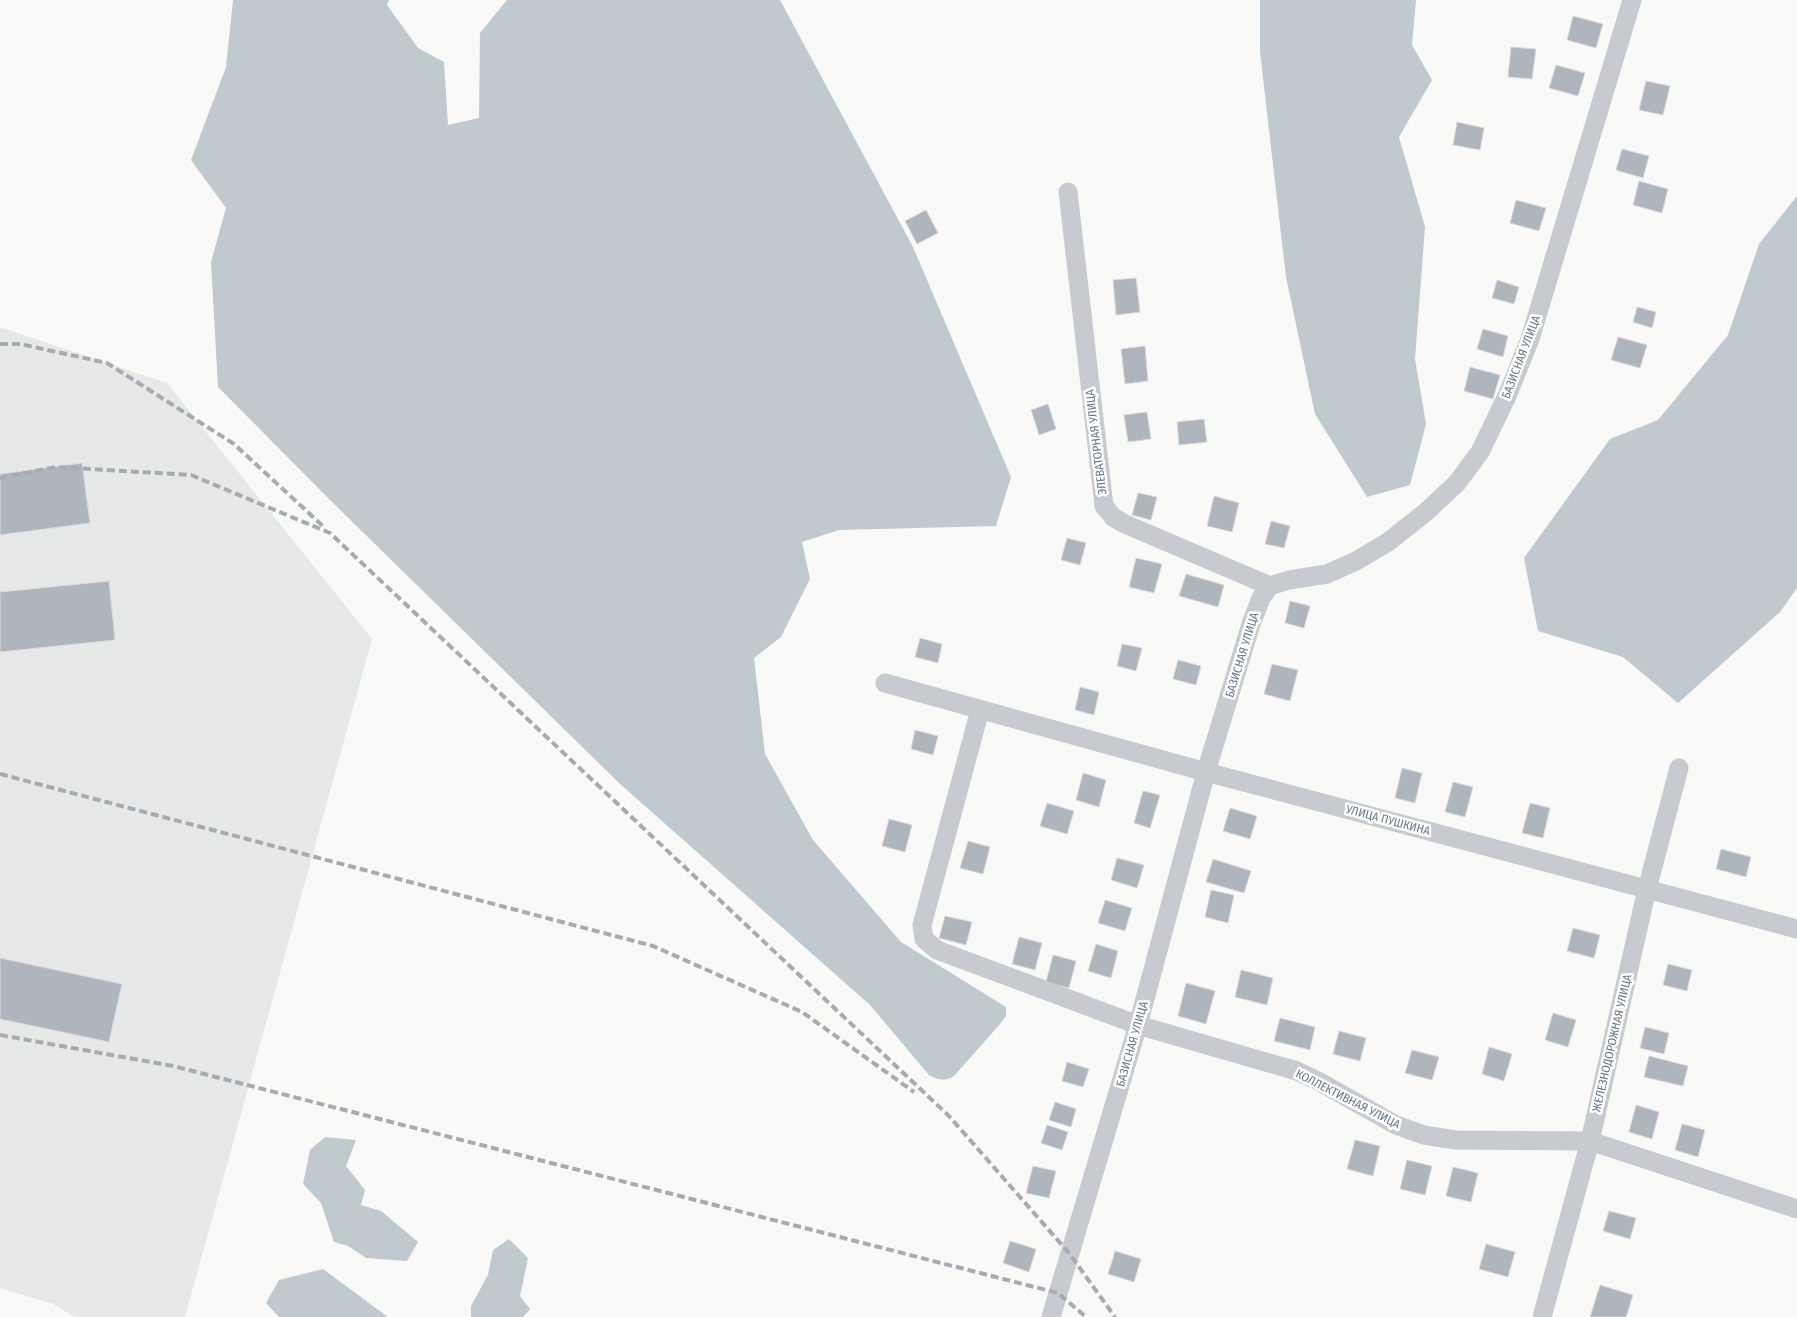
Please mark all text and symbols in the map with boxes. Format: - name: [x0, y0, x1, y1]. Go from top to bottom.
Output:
- street label: БАЗИСНАЯ УЛИЦА: [1499, 313, 1544, 401]
- street label: ЭЛЕВАТОРНАЯ УЛИЦА: [1083, 388, 1109, 495]
- street label: БАЗИСНАЯ УЛИЦА: [1222, 610, 1262, 699]
- street label: УЛИЦА ПУШКИНА: [1343, 802, 1432, 838]
- street label: ЖЕЛЕЗНОДОРОЖНАЯ УЛИЦА: [1589, 972, 1635, 1113]
- street label: БАЗИСНАЯ УЛИЦА: [1113, 999, 1151, 1088]
- street label: КОЛЛЕКТИВНАЯ УЛИЦА: [1293, 1067, 1403, 1132]

